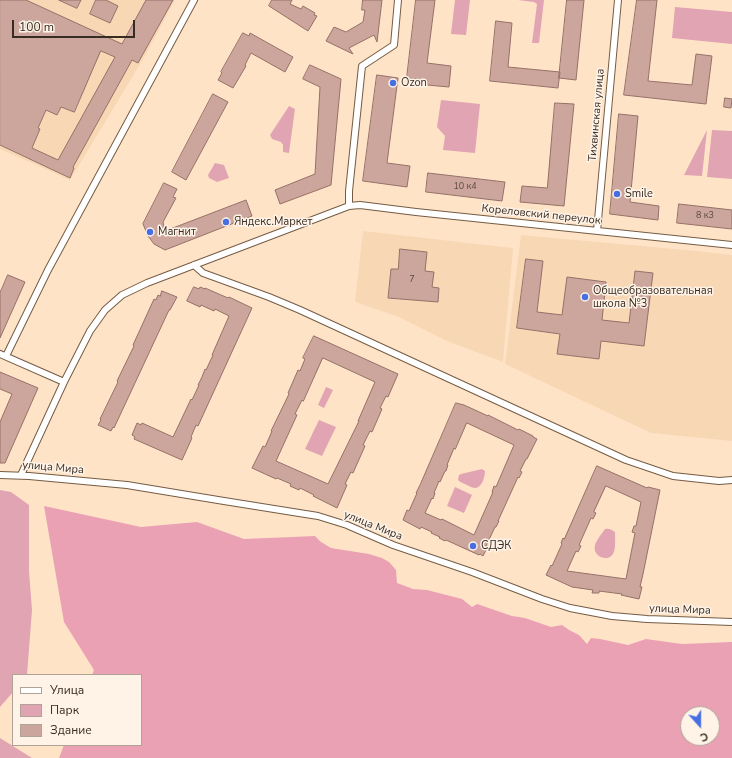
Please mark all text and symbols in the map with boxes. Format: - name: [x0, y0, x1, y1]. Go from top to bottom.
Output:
- scale bar: [14, 12, 137, 38]
- text: 100 m: [19, 19, 54, 35]
- street label: Тихвинская улица: [586, 68, 608, 162]
- place label: Ozon: [401, 76, 427, 90]
- marker: Ozon: [388, 78, 398, 88]
- house number: 10 к4: [453, 182, 477, 192]
- place label: Smile: [625, 187, 653, 201]
- marker: Smile: [612, 189, 622, 199]
- street label: Кореловский переулок: [481, 202, 601, 228]
- house number: 8 к3: [696, 211, 714, 221]
- place label: Яндекс.Маркет: [234, 215, 312, 229]
- marker: Яндекс.Маркет: [221, 217, 231, 227]
- place label: Магнит: [158, 225, 196, 239]
- marker: Магнит: [145, 227, 155, 237]
- house number: 7: [409, 275, 415, 285]
- place label: Общеобразовательная школа №3: [593, 284, 713, 310]
- marker: Общеобразовательная школа №3: [580, 292, 590, 302]
- street label: улица Мира: [22, 459, 84, 477]
- street label: улица Мира: [342, 508, 404, 544]
- place label: СДЭК: [481, 539, 511, 553]
- marker: СДЭК: [468, 541, 478, 551]
- street label: улица Мира: [649, 602, 711, 618]
- legend: [12, 674, 142, 746]
- text: Улица: [50, 682, 84, 698]
- text: Парк: [50, 702, 79, 718]
- north arrow: [680, 706, 720, 746]
- text: Здание: [50, 722, 92, 738]
- text: С: [698, 728, 710, 745]

